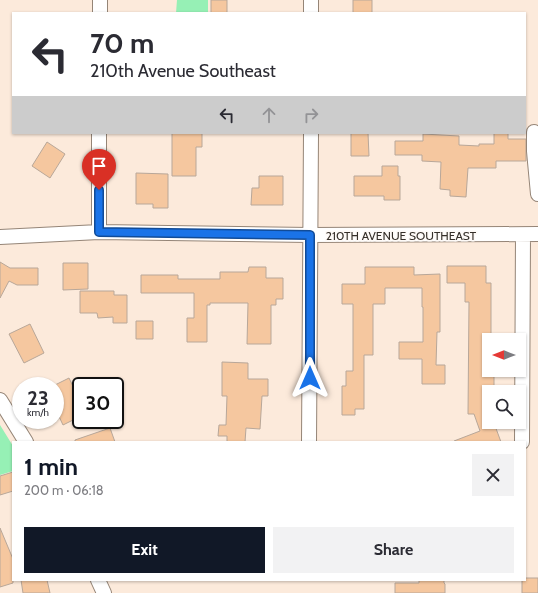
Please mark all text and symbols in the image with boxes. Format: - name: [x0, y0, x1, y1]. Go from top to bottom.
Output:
- text: 70 m: [90, 26, 154, 60]
- icon: left: [24, 28, 76, 80]
- text: 210th Avenue Southeast: [90, 60, 276, 82]
- icon: left: [216, 104, 238, 126]
- icon: ahead: [258, 104, 280, 126]
- icon: right: [300, 104, 322, 126]
- pin: [82, 149, 116, 190]
- icon: arrive: [88, 155, 110, 177]
- street label: 210TH AVENUE SOUTHEAST: [326, 228, 477, 243]
- north arrow: [482, 333, 526, 377]
- map controls: [482, 333, 526, 429]
- position arrow: [289, 357, 331, 399]
- speed limit sign: 30: [72, 377, 124, 429]
- button: search: [482, 385, 526, 429]
- text: 23: [27, 386, 49, 410]
- text: km/h: [27, 406, 49, 419]
- text: 1 min: [24, 452, 78, 481]
- button: close: [472, 454, 514, 496]
- text: 200 m · 06:18: [24, 482, 104, 498]
- button: Exit: [24, 527, 265, 573]
- button: Share: [273, 527, 514, 573]

